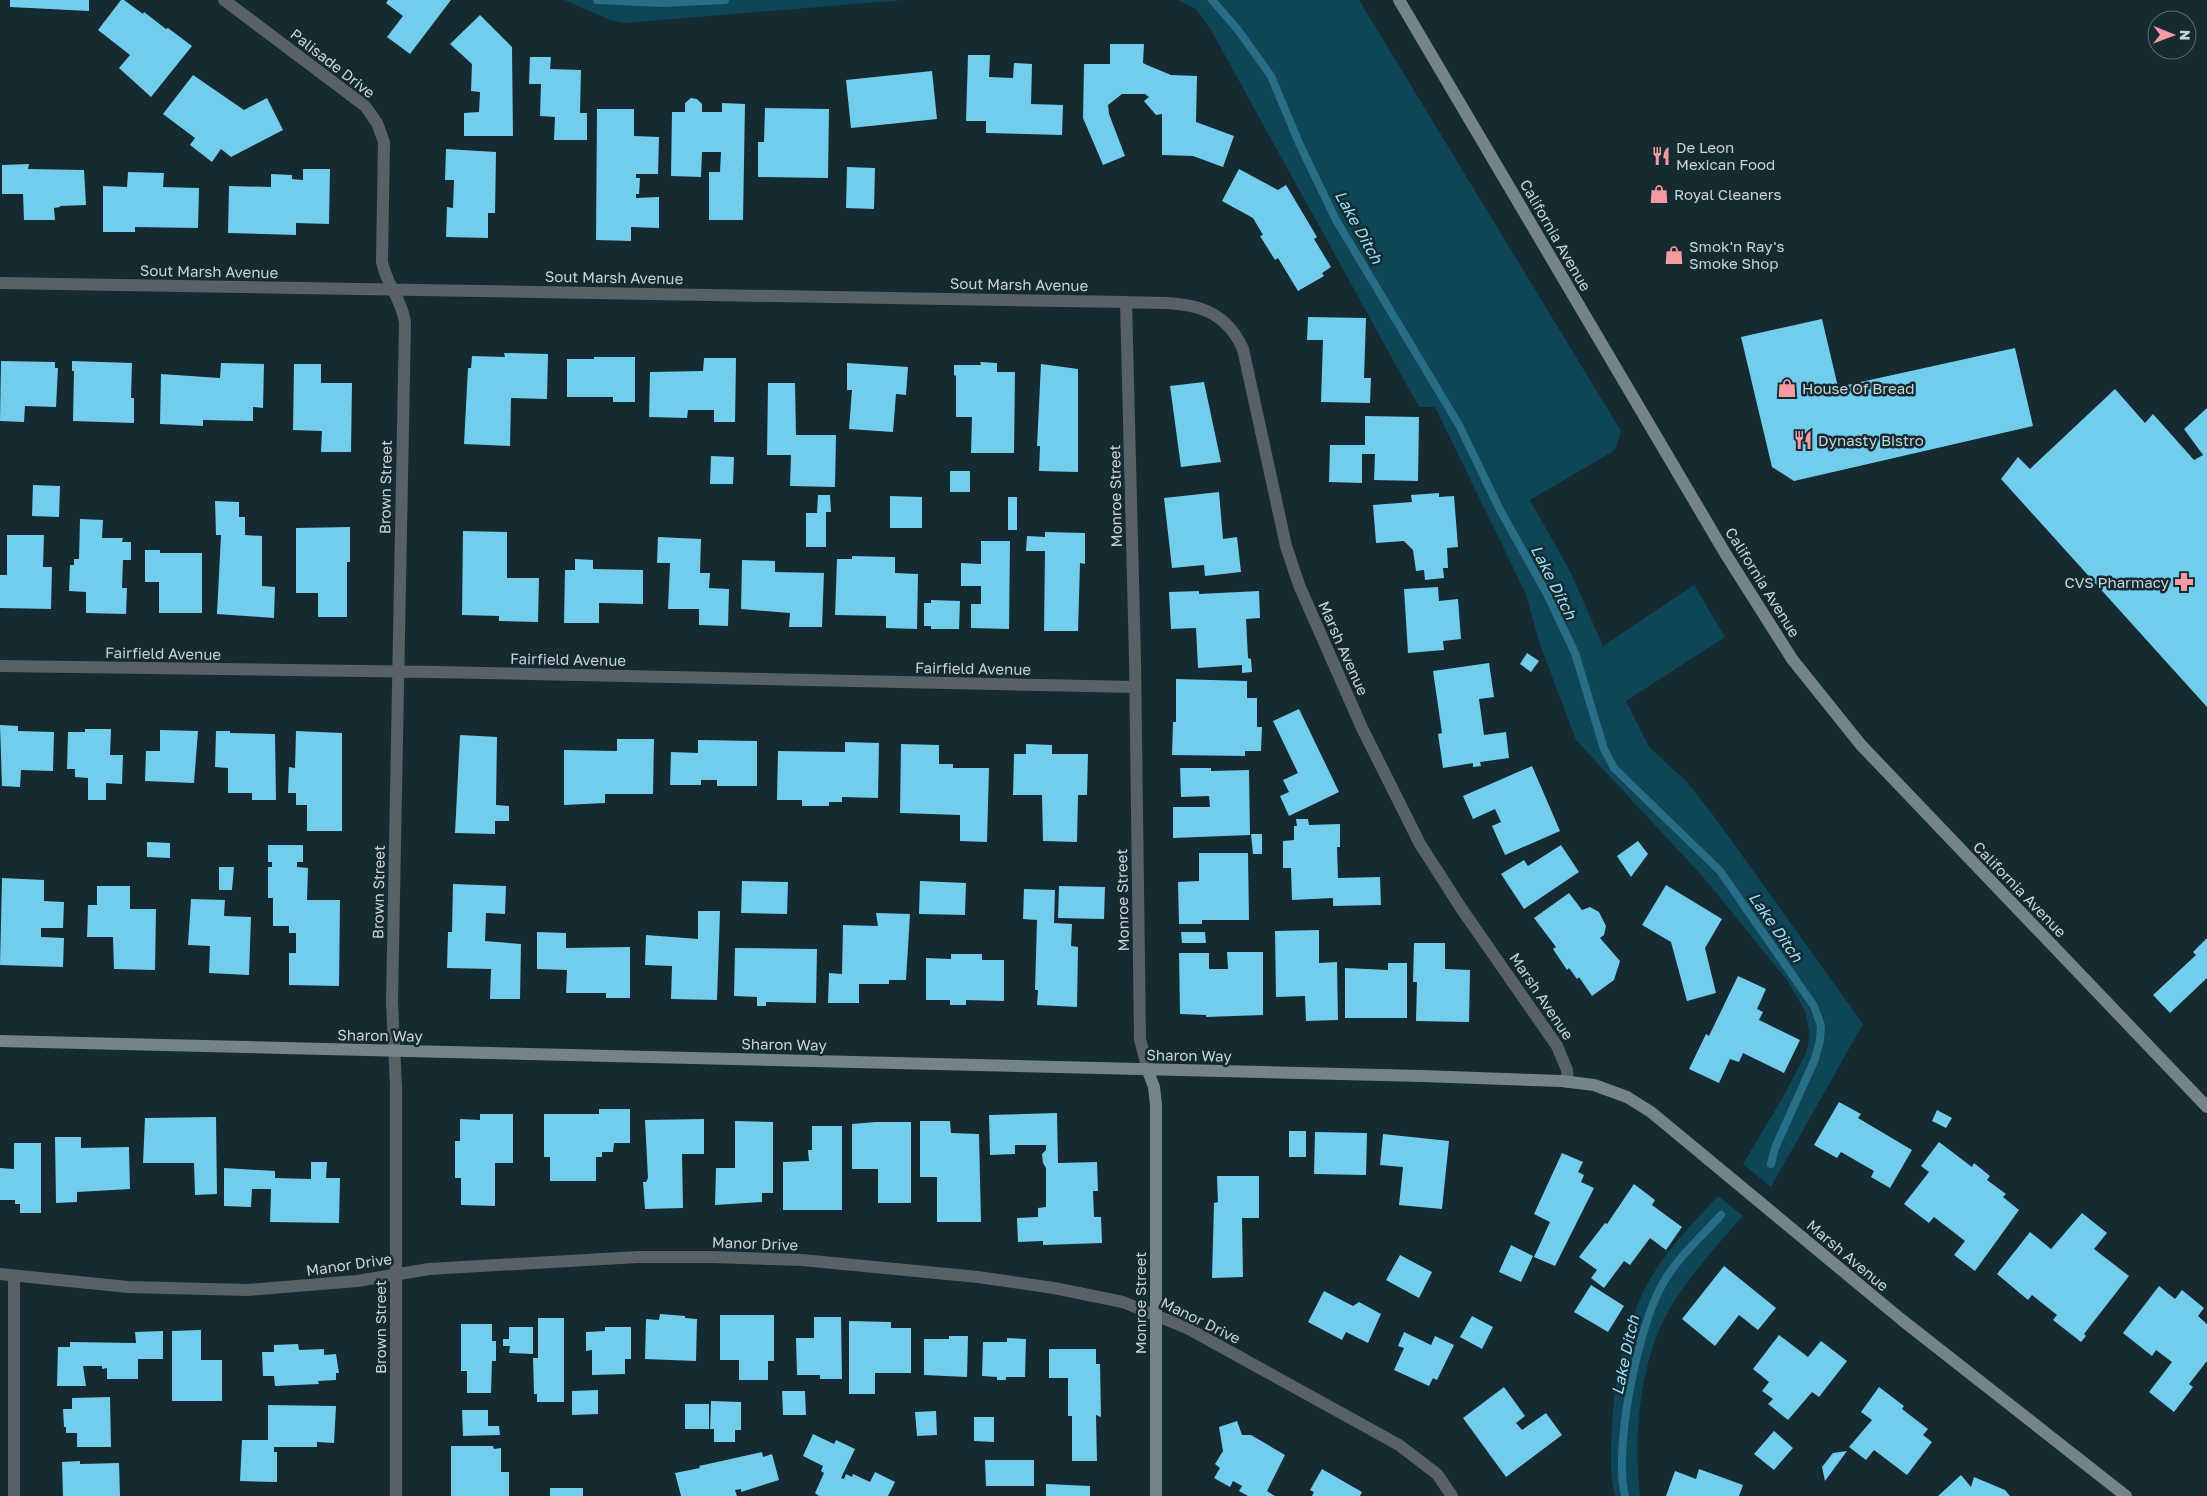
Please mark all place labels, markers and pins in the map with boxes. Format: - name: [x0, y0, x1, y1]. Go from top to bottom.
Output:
- place label: De Leon Mexican Food: [1676, 138, 1775, 173]
- restaurant icon: De Leon Mexican Food: [1650, 145, 1672, 167]
- shop icon: Royal Cleaners: [1648, 183, 1670, 205]
- place label: Royal Cleaners: [1674, 185, 1782, 203]
- place label: Smok'n Ray's Smoke Shop: [1689, 237, 1784, 272]
- shop icon: Smok'n Ray's Smoke Shop: [1663, 244, 1685, 266]
- shop icon: House Of Bread: [1776, 377, 1798, 399]
- place label: House Of Bread: [1802, 379, 1914, 397]
- restaurant icon: Dynasty Bistro: [1792, 429, 1814, 451]
- place label: Dynasty Bistro: [1818, 431, 1924, 449]
- pharmacy icon: CVS Pharmacy: [2173, 571, 2195, 593]
- place label: CVS Pharmacy: [2065, 573, 2170, 591]

